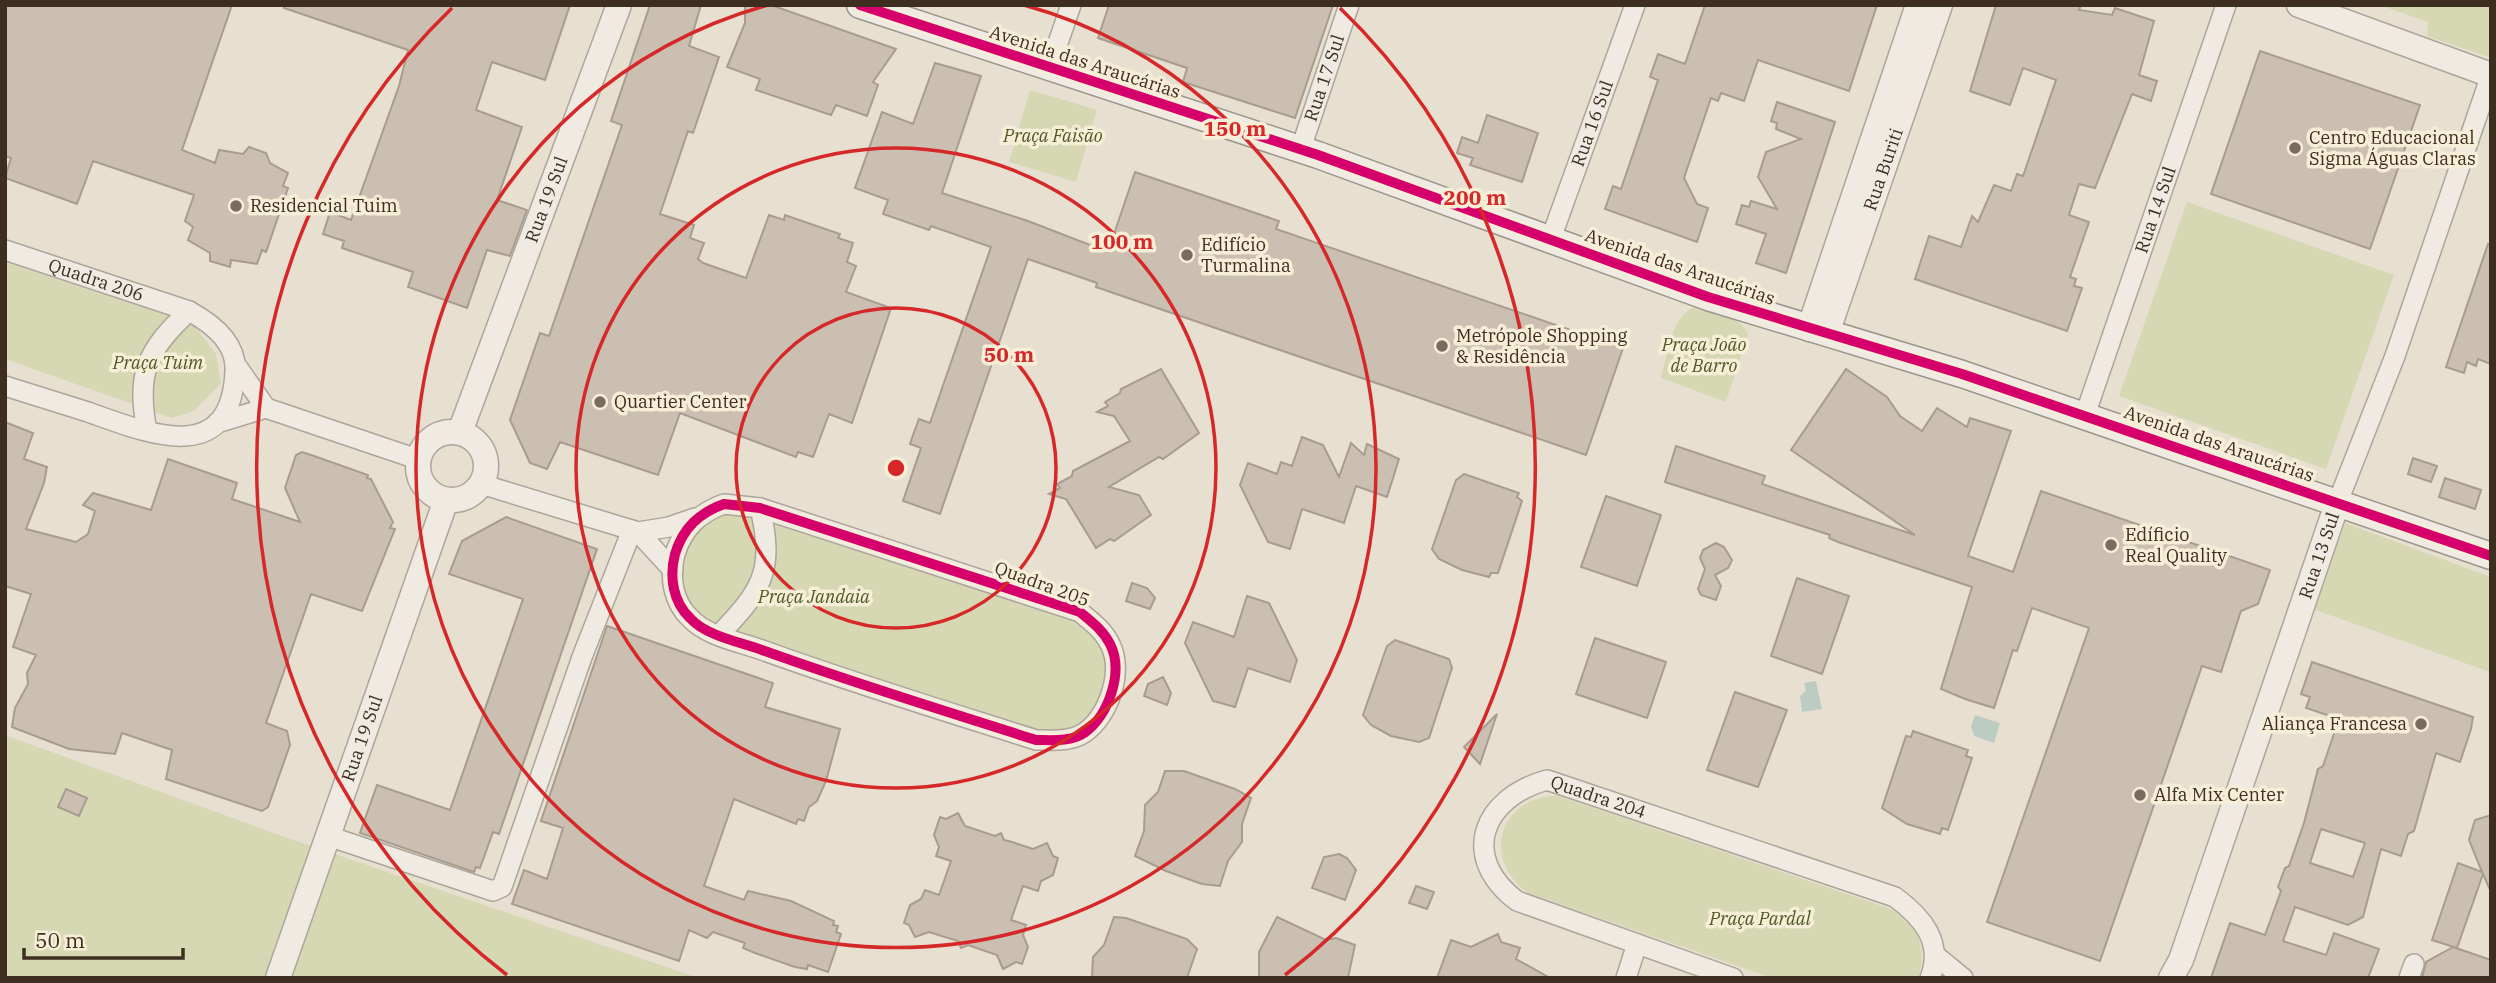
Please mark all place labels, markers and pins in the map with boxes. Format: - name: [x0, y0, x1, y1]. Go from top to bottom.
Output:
- place label: Centro Educacional Sigma Águas Claras: [2309, 126, 2476, 170]
- marker: Centro Educacional Sigma Águas Claras: [2287, 140, 2303, 156]
- place label: Residencial Tuim: [250, 194, 398, 217]
- marker: Residencial Tuim: [228, 198, 244, 214]
- place label: Edifício Turmalina: [1201, 233, 1291, 277]
- marker: Edifício Turmalina: [1179, 247, 1195, 263]
- place label: Metrópole Shopping & Residência: [1456, 324, 1628, 368]
- marker: Metrópole Shopping & Residência: [1434, 338, 1450, 354]
- place label: Quartier Center: [614, 390, 746, 413]
- marker: Quartier Center: [592, 394, 608, 410]
- centre of rings: [884, 456, 908, 480]
- place label: Edíficio Real Quality: [2125, 523, 2227, 567]
- marker: Edíficio Real Quality: [2103, 537, 2119, 553]
- place label: Aliança Francesa: [2262, 712, 2407, 735]
- marker: Aliança Francesa: [2413, 716, 2429, 732]
- place label: Alfa Mix Center: [2154, 783, 2284, 806]
- marker: Alfa Mix Center: [2132, 787, 2148, 803]

